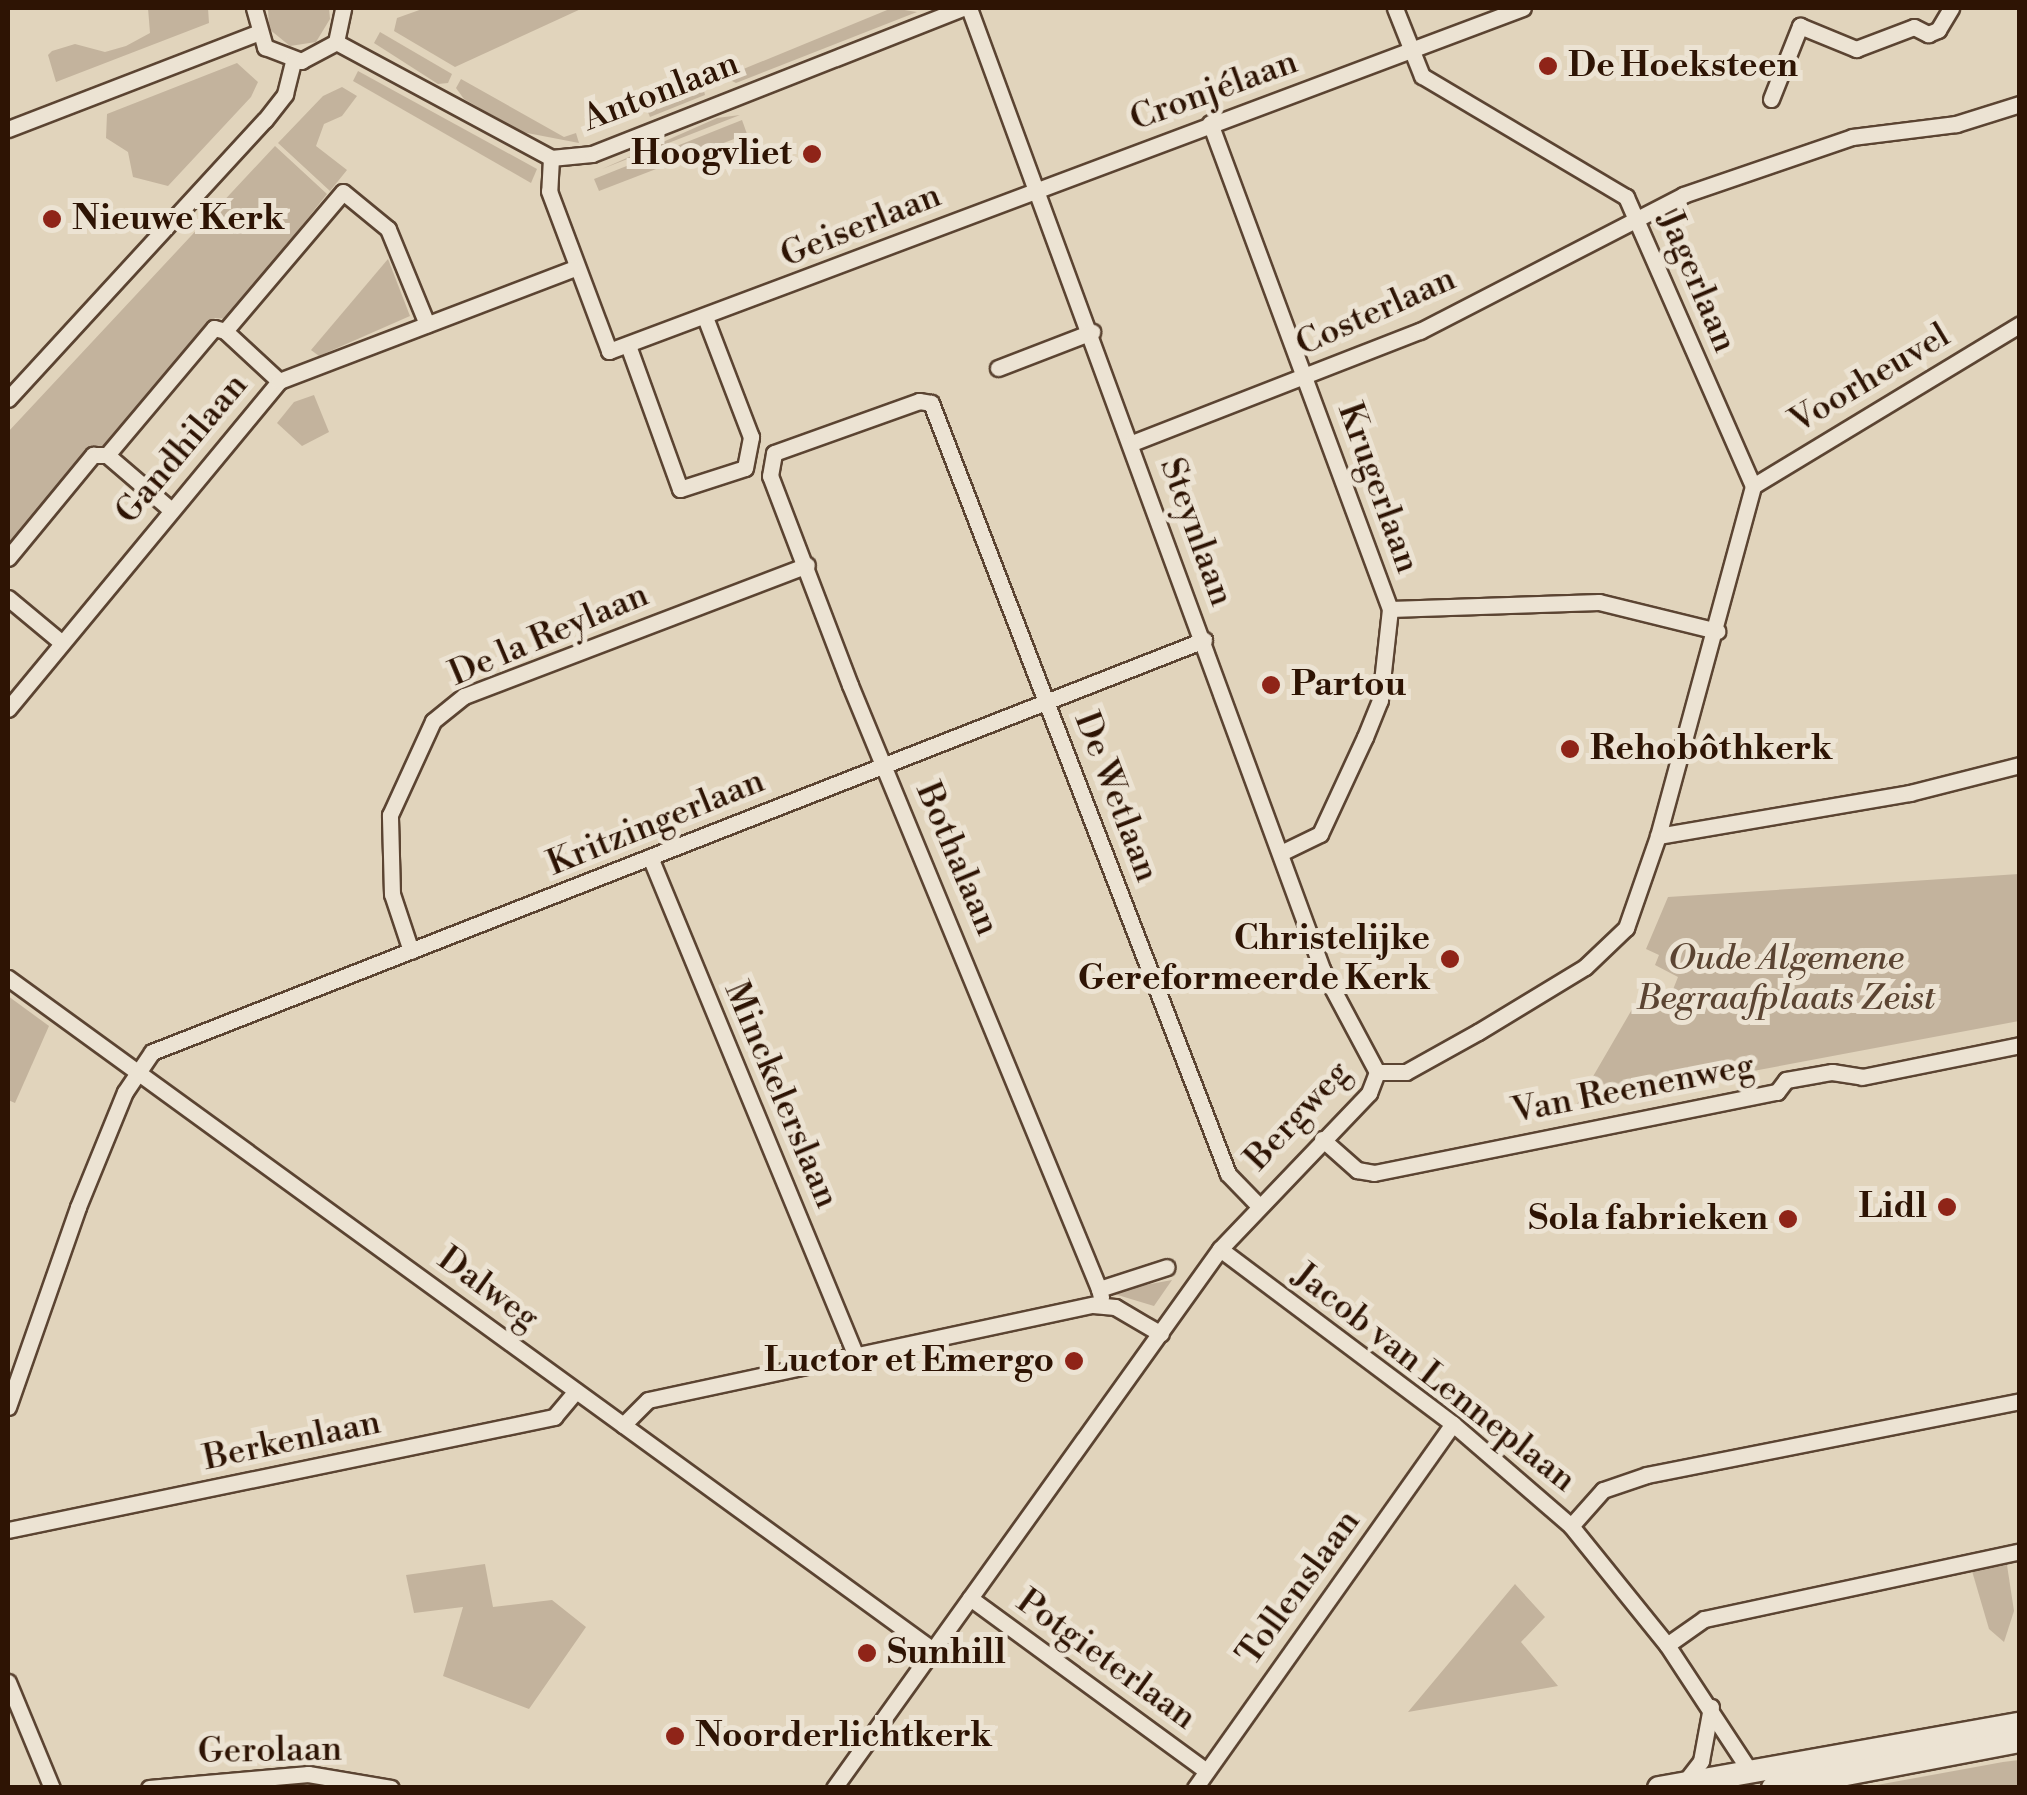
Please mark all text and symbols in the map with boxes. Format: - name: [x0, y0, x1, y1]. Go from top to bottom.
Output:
- street label: Cronjélaan: [1125, 41, 1303, 141]
- street label: Antonlaan: [577, 43, 745, 141]
- place label: De Hoeksteen: [1568, 45, 1798, 87]
- marker: De Hoeksteen: [1537, 55, 1559, 77]
- place label: Hoogvliet: [631, 133, 792, 175]
- marker: Hoogvliet: [801, 143, 823, 165]
- street label: Geiserlaan: [775, 175, 947, 277]
- place label: Nieuwe Kerk: [72, 198, 284, 240]
- street label: Jagerlaan: [1649, 205, 1745, 359]
- marker: Nieuwe Kerk: [41, 208, 63, 230]
- street label: Costerlaan: [1290, 258, 1462, 366]
- street label: Voorheuvel: [1782, 315, 1958, 443]
- street label: Gandhilaan: [107, 365, 257, 533]
- street label: Krugerlaan: [1328, 397, 1428, 579]
- street label: Steynlaan: [1150, 452, 1242, 612]
- street label: De la Reylaan: [443, 574, 655, 696]
- place label: Partou: [1291, 664, 1406, 706]
- marker: Partou: [1260, 674, 1282, 696]
- street label: De Wetlaan: [1064, 706, 1168, 888]
- place label: Rehobôthkerk: [1590, 728, 1832, 770]
- marker: Rehobôthkerk: [1559, 738, 1581, 760]
- street label: Kritzingerlaan: [541, 760, 771, 886]
- street label: Bothalaan: [906, 776, 1008, 942]
- place label: Christelijke Gereformeerde Kerk: [1078, 918, 1430, 1000]
- park label: Oude Algemene Begraafplaats Zeist: [1637, 938, 1935, 1020]
- marker: Christelijke Gereformeerde Kerk: [1439, 948, 1461, 970]
- street label: Minckelerslaan: [714, 975, 848, 1215]
- street label: Van Reenenweg: [1508, 1045, 1758, 1133]
- street label: Bergweg: [1237, 1052, 1359, 1180]
- place label: Lidl: [1858, 1186, 1927, 1228]
- marker: Lidl: [1936, 1196, 1958, 1218]
- place label: Sola fabrieken: [1528, 1198, 1768, 1240]
- marker: Sola fabrieken: [1777, 1208, 1799, 1230]
- street label: Dalweg: [429, 1238, 547, 1340]
- street label: Jacob van Lenneplaan: [1284, 1255, 1584, 1501]
- place label: Luctor et Emergo: [764, 1340, 1054, 1382]
- marker: Luctor et Emergo: [1063, 1350, 1085, 1372]
- street label: Berkenlaan: [200, 1402, 384, 1480]
- street label: Tollenslaan: [1228, 1502, 1370, 1674]
- street label: Potgieterlaan: [1008, 1581, 1204, 1739]
- place label: Sunhill: [887, 1632, 1006, 1674]
- marker: Sunhill: [856, 1642, 878, 1664]
- place label: Noorderlichtkerk: [695, 1715, 992, 1757]
- marker: Noorderlichtkerk: [664, 1725, 686, 1747]
- street label: Gerolaan: [197, 1729, 343, 1773]

